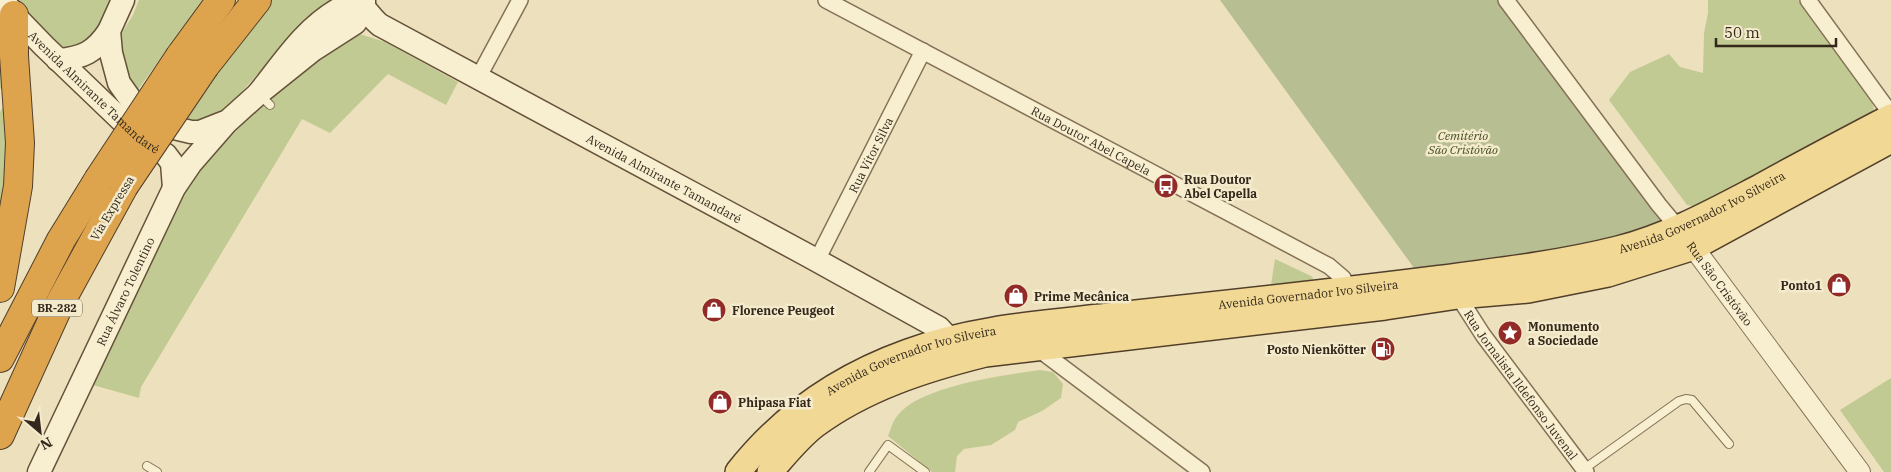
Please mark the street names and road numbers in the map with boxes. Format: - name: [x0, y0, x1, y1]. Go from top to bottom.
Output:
- street label: Avenida Almirante Tamandaré: [26, 27, 163, 156]
- street label: Rua Doutor Abel Capela: [1029, 102, 1154, 178]
- street label: Rua Vítor Silva: [845, 114, 896, 195]
- street label: Avenida Almirante Tamandaré: [584, 130, 744, 226]
- street label: Avenida Governador Ivo Silveira: [1617, 167, 1788, 256]
- street label: Via Expressa: [87, 173, 137, 243]
- street label: Rua Álvaro Tolentino: [93, 234, 157, 348]
- street label: Rua São Cristóvão: [1684, 238, 1756, 329]
- street label: Avenida Governador Ivo Silveira: [1217, 276, 1400, 312]
- road number: BR-282: [32, 300, 82, 316]
- street label: Rua Jornalista Ildefonso Juvenal: [1461, 307, 1582, 463]
- street label: Avenida Governador Ivo Silveira: [823, 322, 998, 398]

